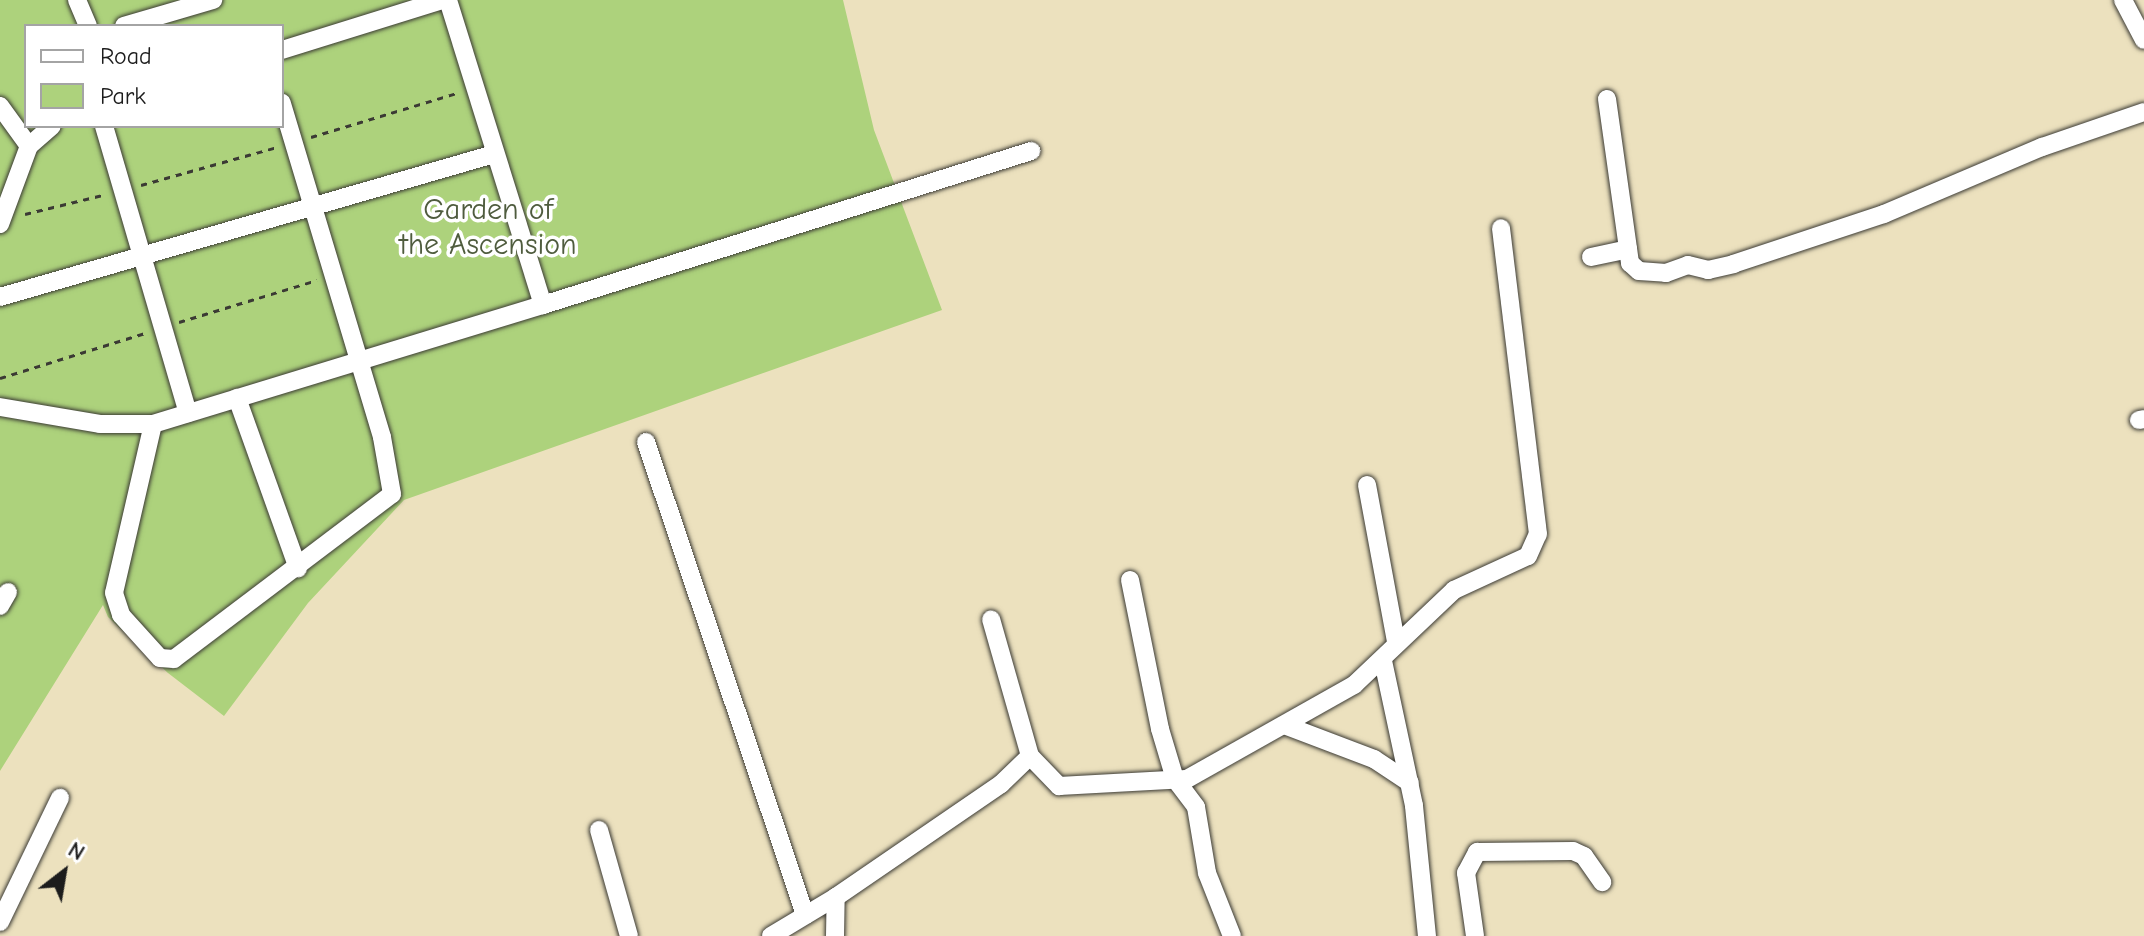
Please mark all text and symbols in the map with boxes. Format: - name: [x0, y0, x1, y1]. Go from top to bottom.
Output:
- legend: [24, 24, 284, 128]
- text: Road: [100, 42, 152, 70]
- text: Park: [100, 82, 146, 110]
- park label: Garden of the Ascension: [399, 192, 577, 262]
- north arrow: [24, 832, 104, 912]
- text: N: [64, 837, 89, 866]

